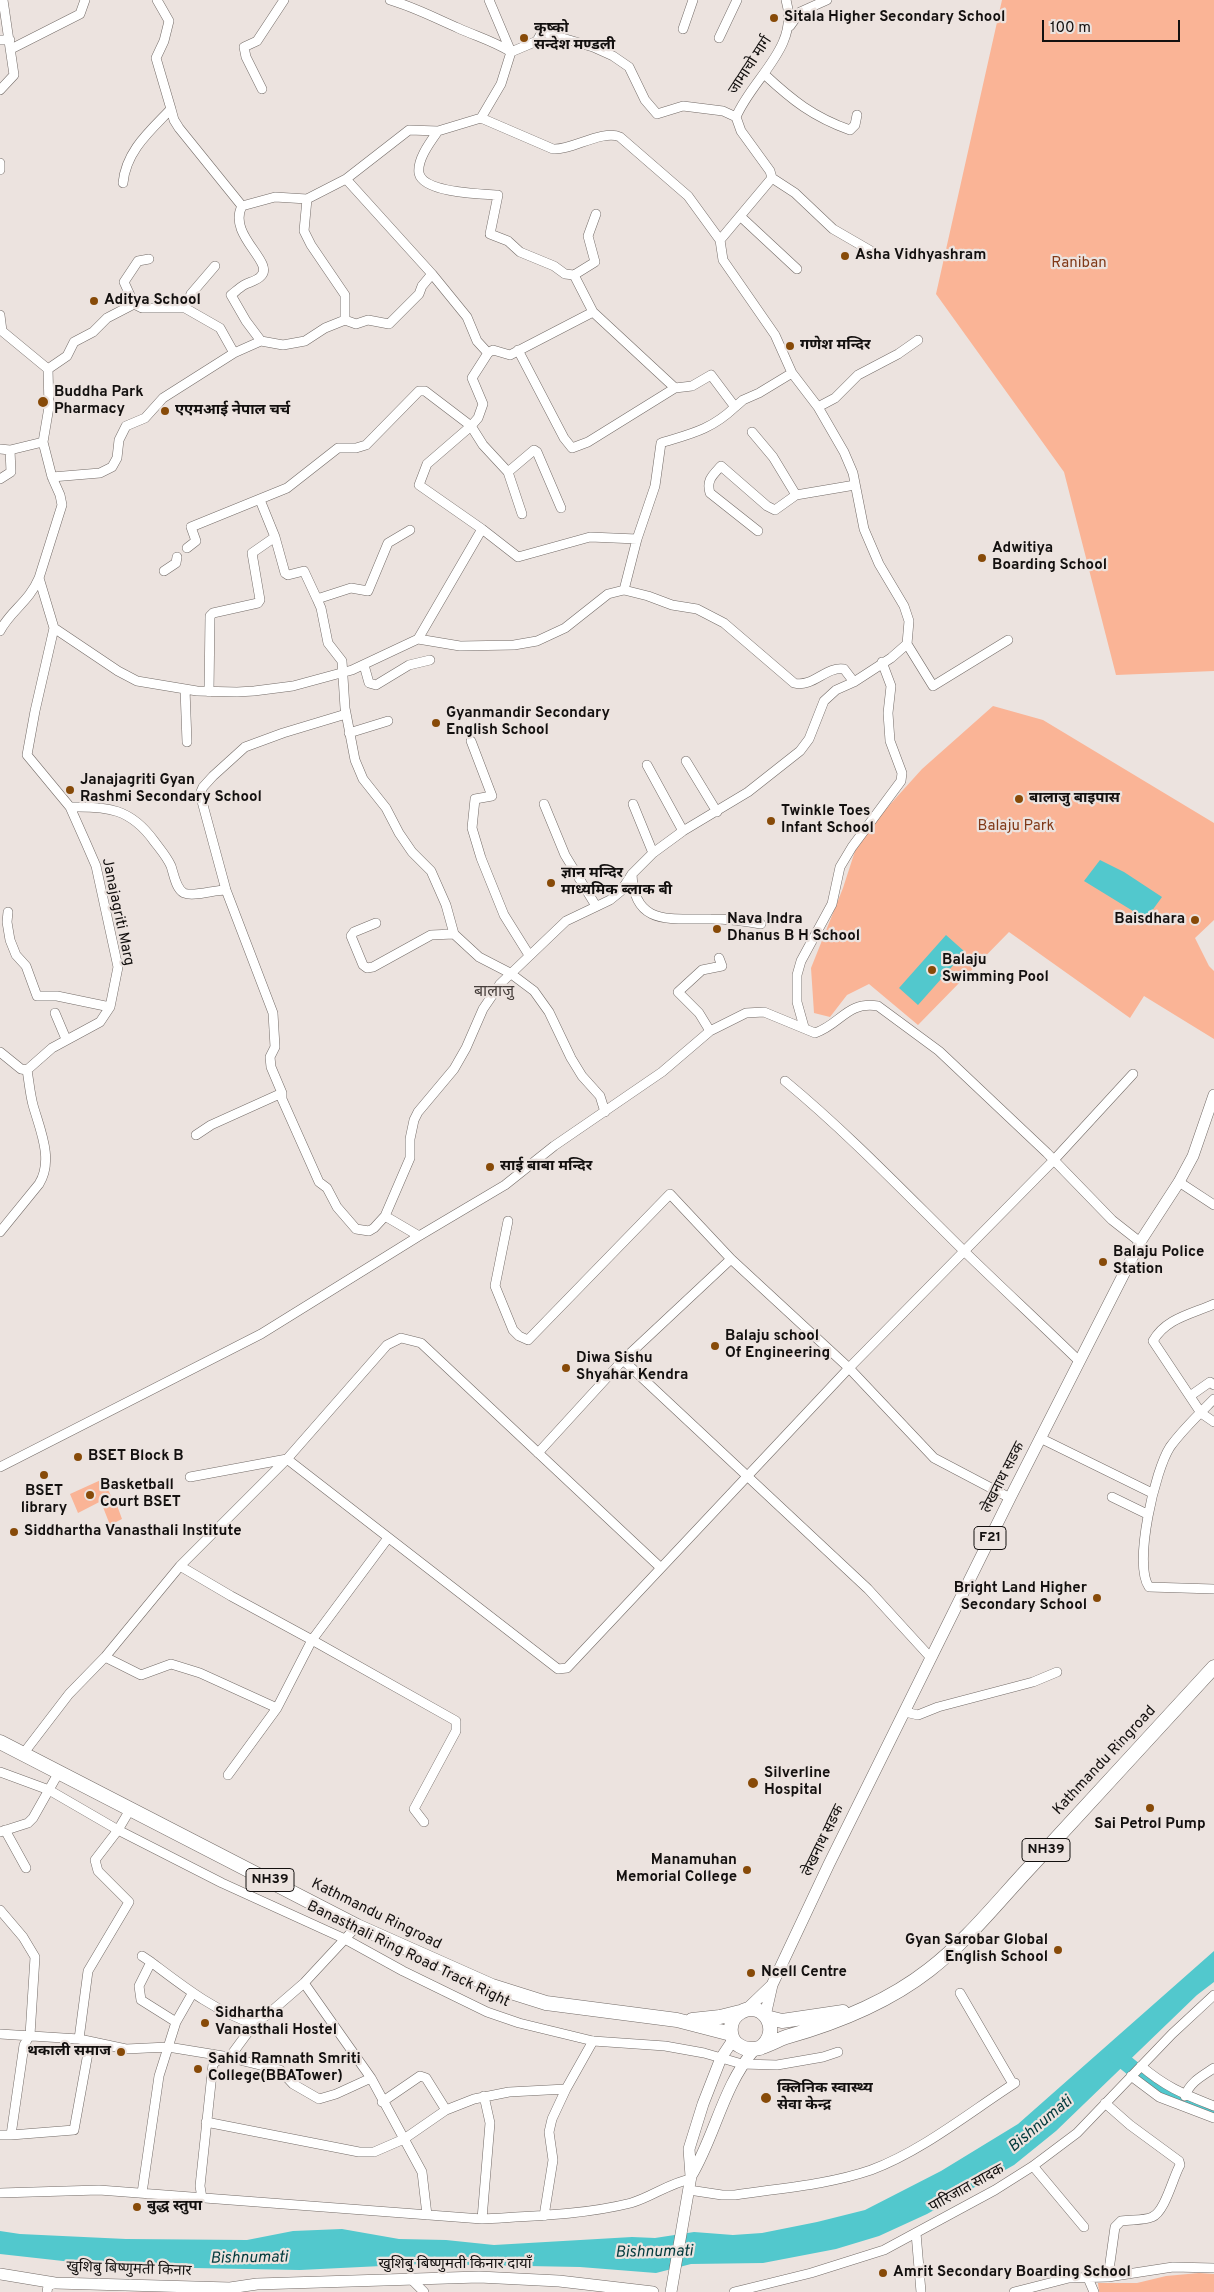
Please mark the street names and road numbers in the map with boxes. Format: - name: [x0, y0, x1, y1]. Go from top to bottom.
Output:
- street label: जामाचो मार्ग: [725, 33, 777, 99]
- street label: Janajagriti Marg: [97, 857, 137, 967]
- street label: लेखनाथ सडक: [978, 1439, 1030, 1517]
- road number: F21: [974, 1526, 1006, 1550]
- street label: Kathmandu Ringroad: [1050, 1703, 1160, 1819]
- street label: लेखनाथ सडक: [799, 1802, 849, 1880]
- road number: NH39: [1022, 1838, 1070, 1862]
- road number: NH39: [246, 1868, 294, 1892]
- street label: Kathmandu Ringroad: [308, 1876, 444, 1954]
- street label: Banasthali Ring Road Track Right: [304, 1898, 512, 2012]
- street label: पारिजात सादक: [926, 2161, 1008, 2217]
- street label: खुशिबु बिष्णुमती किनार दायाँ: [378, 2256, 532, 2274]
- street label: खुशिबु बिष्णुमती किनार: [66, 2259, 192, 2281]

